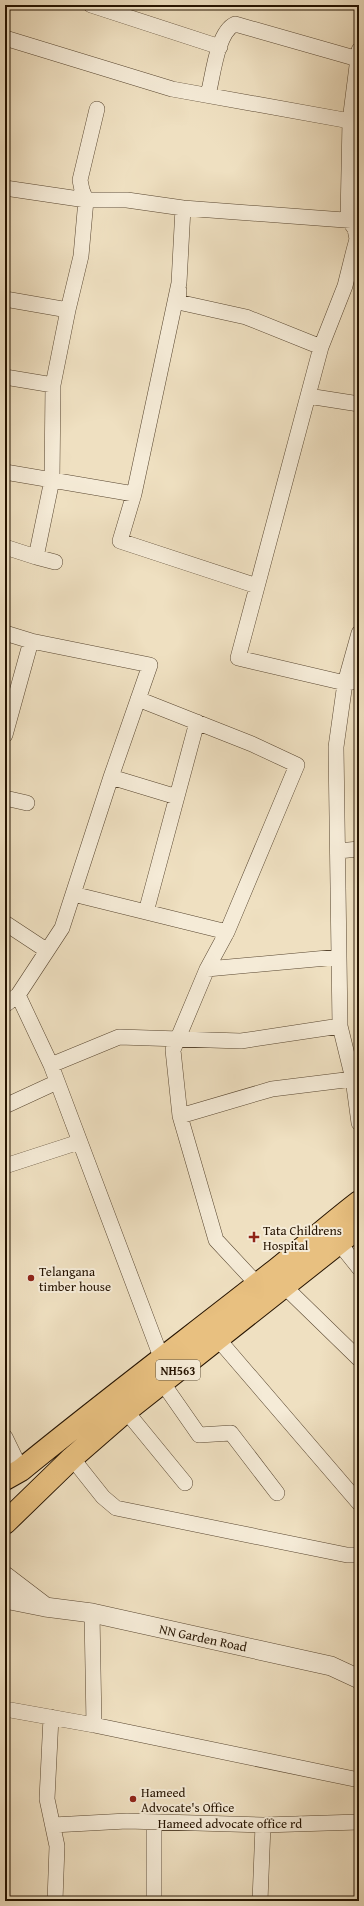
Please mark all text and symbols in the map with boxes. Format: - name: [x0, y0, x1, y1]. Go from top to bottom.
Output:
- place label: Tata Childrens Hospital: [263, 1221, 342, 1255]
- marker: Tata Childrens Hospital: [248, 1231, 260, 1243]
- place label: Telangana timber house: [39, 1262, 111, 1296]
- marker: Telangana timber house: [26, 1273, 36, 1283]
- road number: NH563: [156, 1360, 200, 1380]
- street label: NN Garden Road: [157, 1619, 249, 1657]
- place label: Hameed Advocate's Office: [141, 1783, 234, 1817]
- marker: Hameed Advocate's Office: [128, 1794, 138, 1804]
- street label: Hameed advocate office rd: [158, 1814, 302, 1833]

